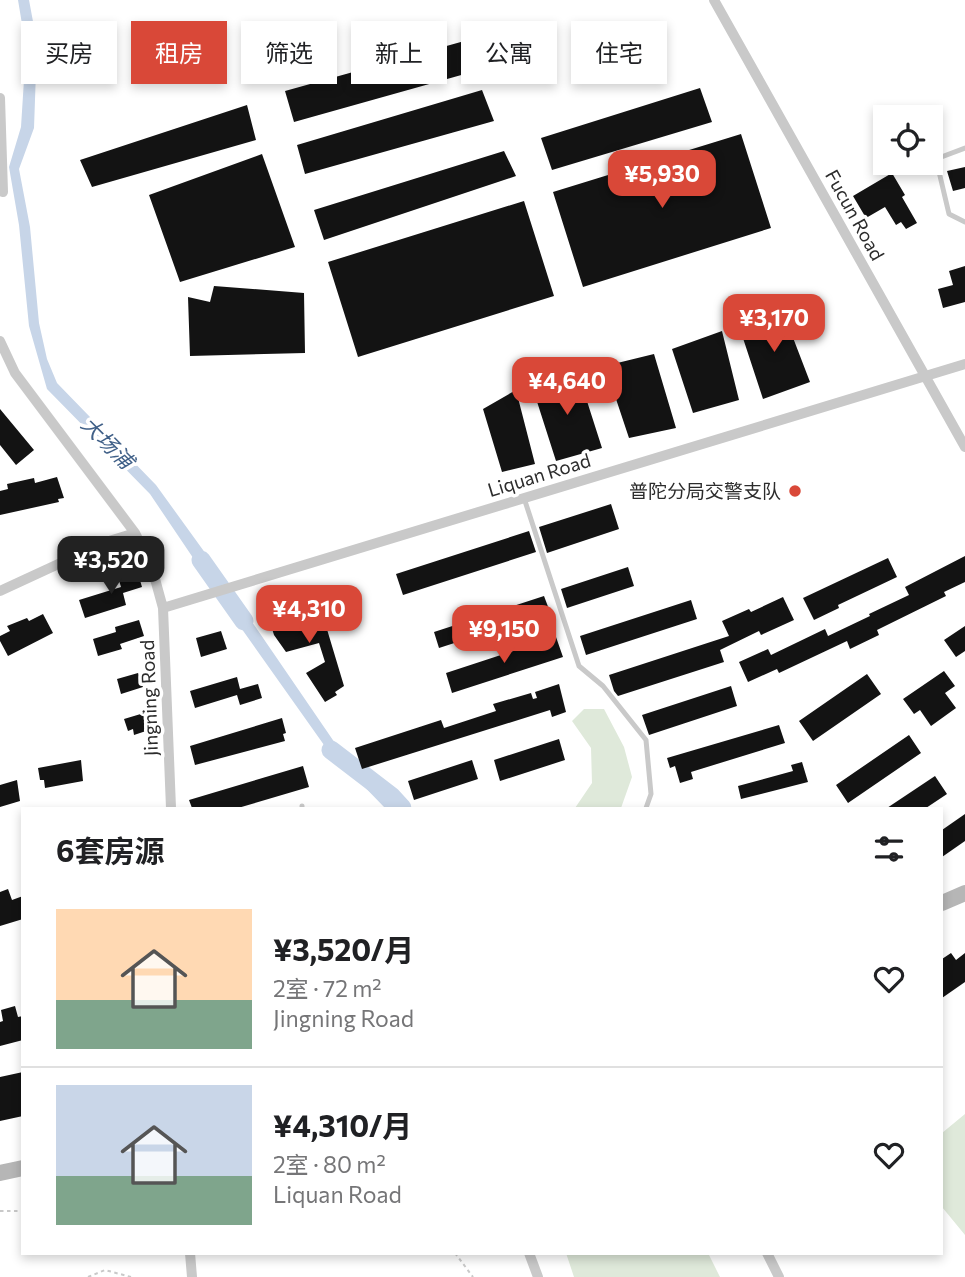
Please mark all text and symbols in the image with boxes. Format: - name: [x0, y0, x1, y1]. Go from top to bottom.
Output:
- chip: 买房: [21, 21, 117, 84]
- chip: 租房: [131, 21, 227, 84]
- chip: 筛选: [241, 21, 337, 84]
- chip: 新上: [351, 21, 447, 84]
- chip: 公寓: [461, 21, 557, 84]
- chip: 住宅: [571, 21, 667, 84]
- map controls: [873, 105, 943, 175]
- button: locate: [873, 105, 943, 175]
- pin: ¥5,930: [605, 150, 719, 210]
- text: ¥5,930: [624, 159, 700, 187]
- street label: Fucun Road: [821, 165, 890, 264]
- pin: ¥3,170: [717, 294, 831, 354]
- text: ¥3,170: [739, 303, 809, 331]
- pin: ¥4,640: [510, 358, 624, 417]
- text: ¥4,640: [528, 366, 606, 394]
- water label: 大场浦: [77, 411, 141, 475]
- street label: Liquan Road: [485, 448, 593, 501]
- place label: 普陀分局交警支队: [629, 479, 781, 502]
- marker: 普陀分局交警支队: [787, 483, 803, 499]
- pin: ¥3,520: [54, 536, 168, 596]
- text: ¥3,520: [73, 545, 149, 573]
- pin: ¥4,310: [252, 586, 366, 645]
- text: ¥4,310: [272, 594, 346, 622]
- pin: ¥9,150: [447, 606, 561, 665]
- text: ¥9,150: [468, 614, 540, 642]
- street label: Jingning Road: [135, 639, 162, 757]
- icon: filters: [870, 830, 908, 868]
- text: 6套房源: [56, 831, 165, 868]
- text: ¥3,520/月: [273, 930, 414, 967]
- icon: home: [112, 937, 196, 1021]
- icon: heart: [870, 960, 908, 998]
- text: 2室 · 72 m²: [273, 974, 382, 1002]
- text: Jingning Road: [273, 1004, 414, 1032]
- text: ¥4,310/月: [273, 1106, 412, 1143]
- icon: home: [112, 1113, 196, 1197]
- icon: heart: [870, 1136, 908, 1174]
- text: 2室 · 80 m²: [273, 1150, 386, 1178]
- text: Liquan Road: [273, 1180, 402, 1208]

